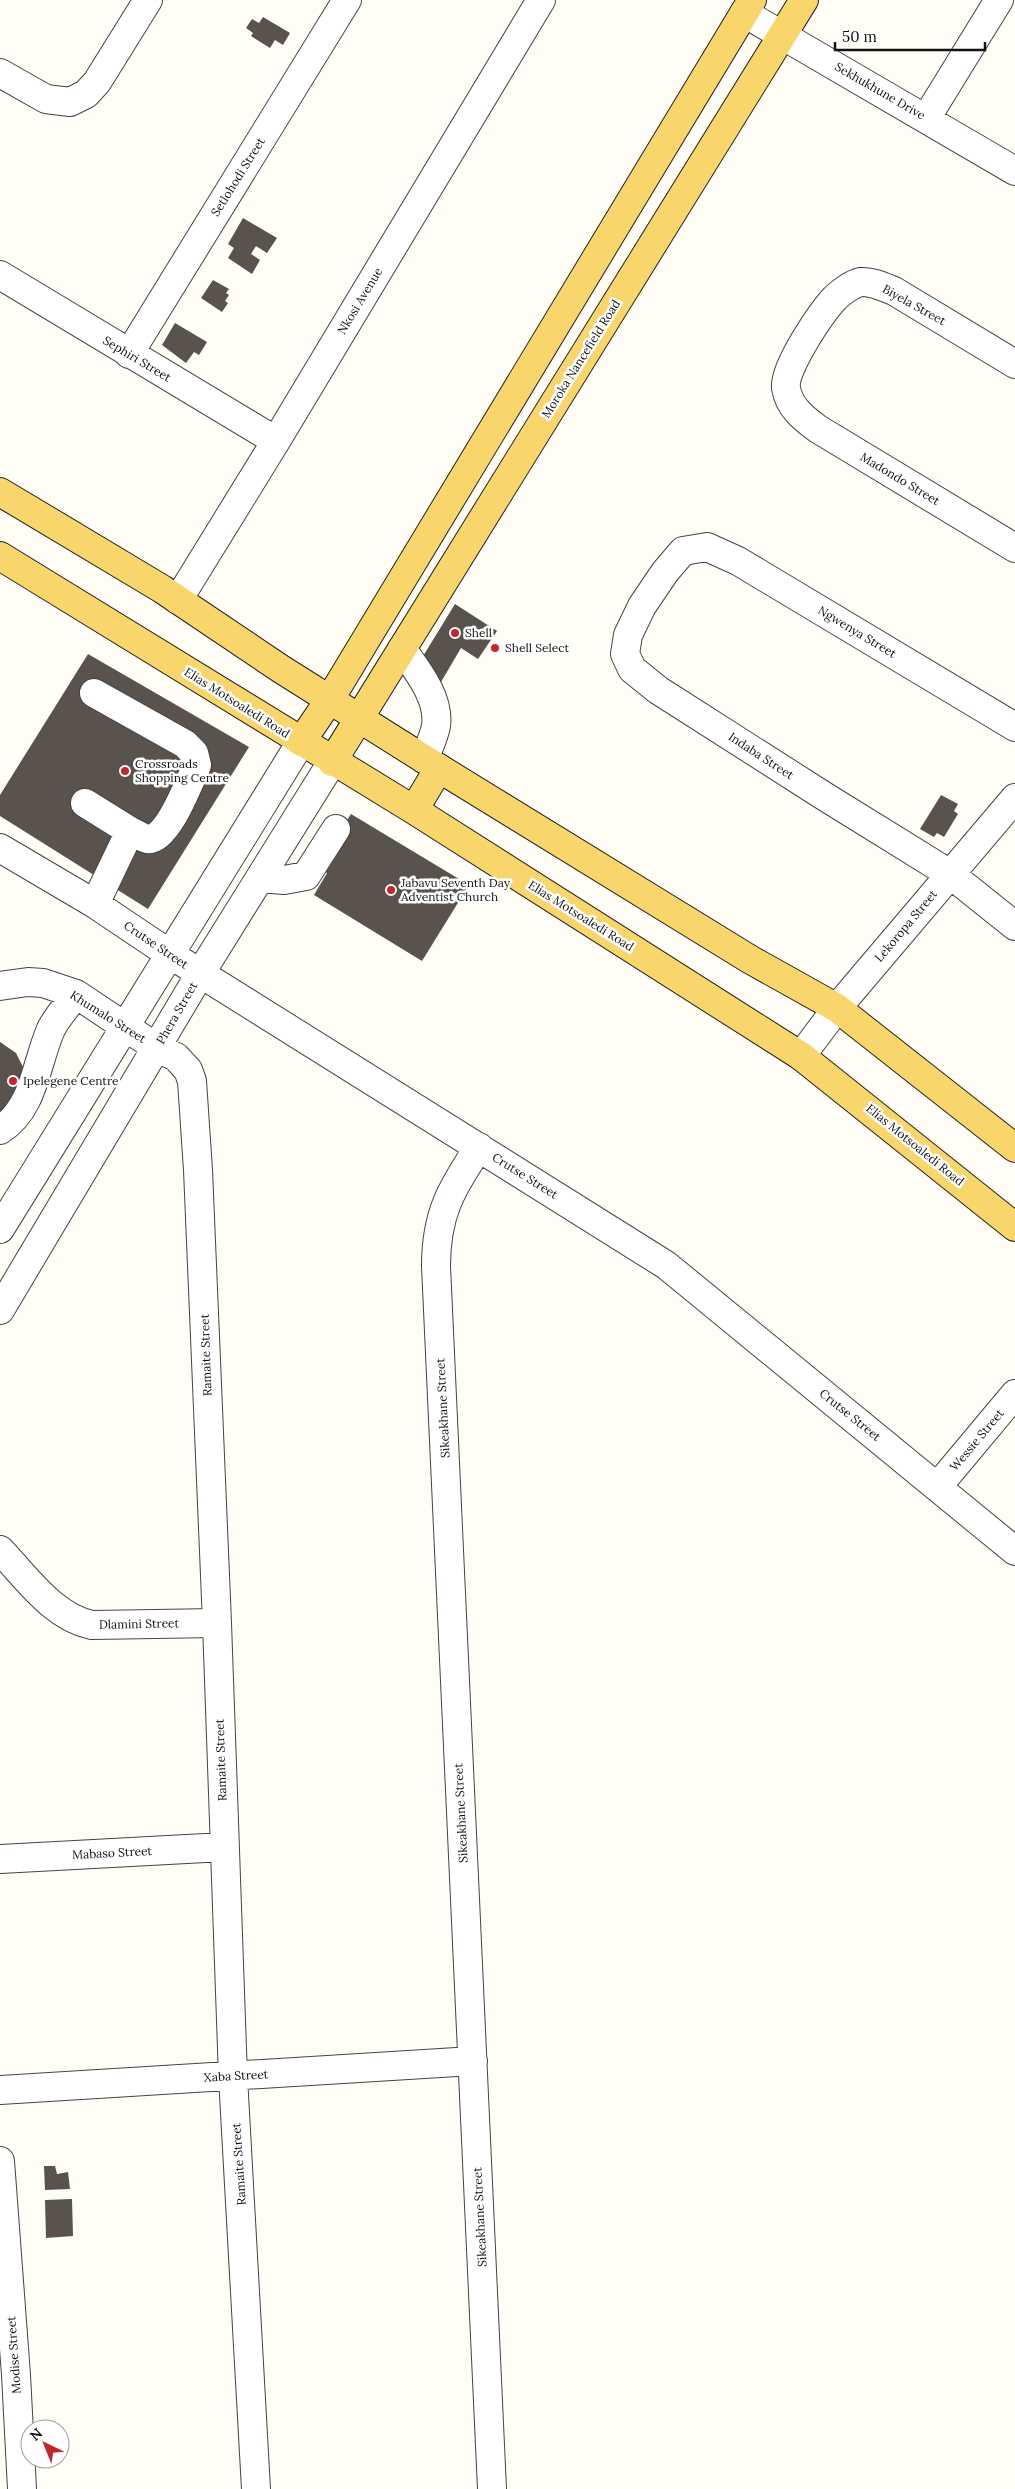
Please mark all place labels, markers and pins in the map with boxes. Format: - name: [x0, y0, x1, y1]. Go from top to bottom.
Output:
- place label: Shell: [465, 625, 492, 640]
- marker: Shell: [449, 627, 461, 639]
- place label: Shell Select: [505, 640, 570, 655]
- marker: Shell Select: [489, 642, 501, 654]
- place label: Crossroads Shopping Centre: [135, 756, 230, 785]
- marker: Crossroads Shopping Centre: [119, 765, 131, 777]
- place label: Jabavu Seventh Day Adventist Church: [400, 875, 511, 904]
- marker: Jabavu Seventh Day Adventist Church: [385, 884, 397, 896]
- place label: Ipelegene Centre: [23, 1073, 119, 1088]
- marker: Ipelegene Centre: [7, 1075, 19, 1087]

